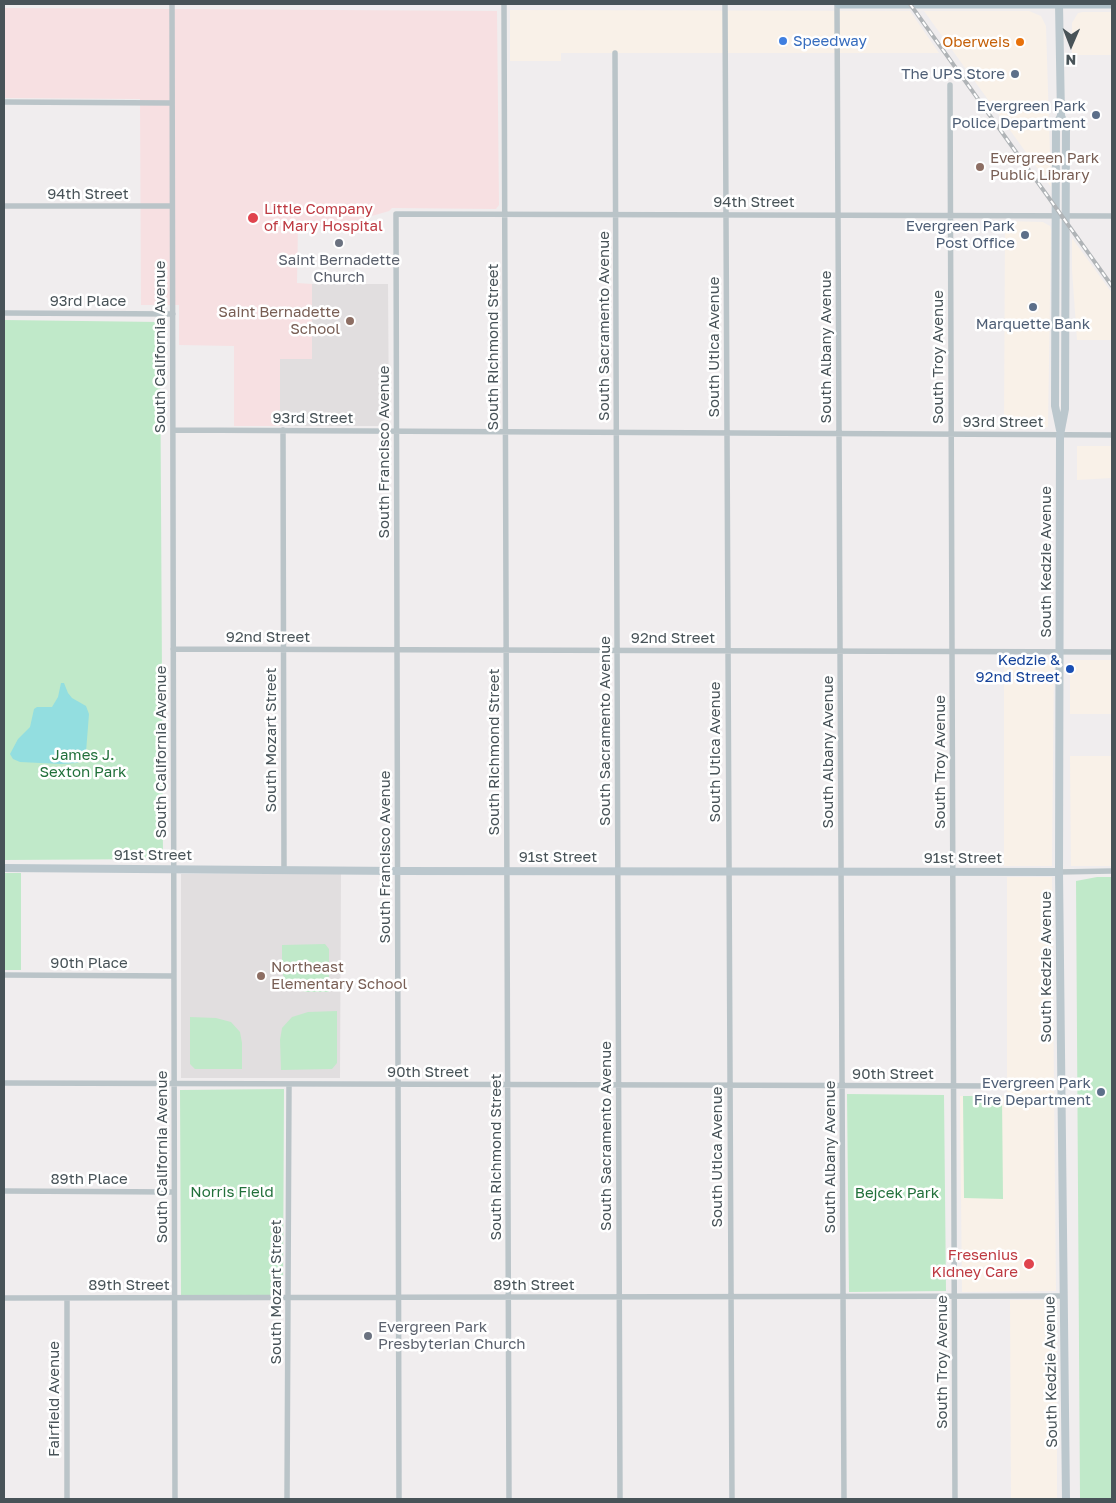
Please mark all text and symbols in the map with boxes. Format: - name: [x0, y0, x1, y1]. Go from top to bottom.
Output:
- north arrow: [1046, 20, 1096, 70]
- place label: Speedway: [793, 32, 867, 50]
- place label: Oberweis: [942, 33, 1010, 51]
- marker: Speedway: [777, 35, 789, 47]
- marker: Oberweis: [1014, 36, 1026, 48]
- text: N: [1065, 52, 1076, 69]
- place label: The UPS Store: [901, 65, 1005, 83]
- marker: The UPS Store: [1009, 68, 1021, 80]
- place label: Evergreen Park Police Department: [952, 97, 1086, 132]
- marker: Evergreen Park Police Department: [1090, 109, 1102, 121]
- place label: Evergreen Park Public Library: [990, 149, 1099, 184]
- marker: Evergreen Park Public Library: [974, 161, 986, 173]
- street label: 94th Street: [47, 185, 129, 203]
- street label: 94th Street: [713, 193, 795, 211]
- place label: Little Company of Mary Hospital: [264, 200, 383, 235]
- marker: Little Company of Mary Hospital: [246, 211, 260, 225]
- place label: Evergreen Park Post Office: [906, 217, 1015, 252]
- marker: Evergreen Park Post Office: [1019, 229, 1031, 241]
- street label: South Sacramento Avenue: [595, 231, 613, 421]
- marker: Saint Bernadette Church: [333, 237, 345, 249]
- place label: Saint Bernadette Church: [278, 251, 400, 286]
- street label: South California Avenue: [151, 261, 169, 433]
- street label: South Richmond Street: [484, 263, 502, 431]
- street label: South Albany Avenue: [817, 271, 835, 423]
- street label: South Utica Avenue: [705, 277, 723, 417]
- street label: South Troy Avenue: [929, 290, 947, 424]
- street label: 93rd Place: [50, 292, 126, 310]
- marker: Marquette Bank: [1027, 301, 1039, 313]
- place label: Saint Bernadette School: [218, 303, 340, 338]
- marker: Saint Bernadette School: [344, 315, 356, 327]
- place label: Marquette Bank: [976, 315, 1090, 333]
- street label: South Francisco Avenue: [375, 366, 393, 538]
- street label: 93rd Street: [273, 409, 353, 427]
- street label: 93rd Street: [963, 413, 1043, 431]
- street label: South Kedzie Avenue: [1037, 486, 1055, 638]
- street label: 92nd Street: [226, 628, 310, 646]
- street label: 92nd Street: [631, 629, 715, 647]
- street label: South Sacramento Avenue: [596, 636, 614, 826]
- place label: Kedzie & 92nd Street: [976, 651, 1060, 686]
- marker: Kedzie & 92nd Street: [1064, 663, 1076, 675]
- street label: South California Avenue: [152, 666, 170, 838]
- street label: South Mozart Street: [262, 668, 280, 812]
- street label: South Richmond Street: [485, 668, 503, 836]
- street label: South Albany Avenue: [819, 676, 837, 828]
- street label: South Utica Avenue: [706, 682, 724, 822]
- street label: South Troy Avenue: [931, 695, 949, 829]
- park label: James J. Sexton Park: [40, 746, 126, 781]
- street label: South Francisco Avenue: [376, 771, 394, 943]
- street label: 91st Street: [114, 846, 192, 864]
- street label: 91st Street: [519, 848, 597, 866]
- street label: 91st Street: [924, 849, 1002, 867]
- street label: South Kedzie Avenue: [1037, 891, 1055, 1043]
- street label: 90th Place: [50, 954, 128, 972]
- place label: Northeast Elementary School: [271, 958, 407, 993]
- marker: Northeast Elementary School: [255, 970, 267, 982]
- street label: South Sacramento Avenue: [597, 1041, 615, 1231]
- street label: 90th Street: [387, 1063, 469, 1081]
- street label: 90th Street: [852, 1065, 934, 1083]
- street label: South California Avenue: [153, 1071, 171, 1243]
- street label: South Richmond Street: [487, 1073, 505, 1241]
- place label: Evergreen Park Fire Department: [974, 1074, 1091, 1109]
- street label: South Albany Avenue: [821, 1081, 839, 1233]
- marker: Evergreen Park Fire Department: [1095, 1086, 1107, 1098]
- street label: South Utica Avenue: [708, 1087, 726, 1227]
- street label: 89th Place: [50, 1170, 128, 1188]
- park label: Norris Field: [190, 1183, 274, 1201]
- park label: Bejcek Park: [855, 1184, 939, 1202]
- street label: South Mozart Street: [267, 1220, 285, 1364]
- place label: Fresenius Kidney Care: [932, 1246, 1018, 1281]
- marker: Fresenius Kidney Care: [1022, 1257, 1036, 1271]
- street label: 89th Street: [88, 1276, 170, 1294]
- street label: 89th Street: [493, 1276, 575, 1294]
- street label: South Troy Avenue: [933, 1295, 951, 1429]
- street label: South Kedzie Avenue: [1041, 1296, 1061, 1448]
- place label: Evergreen Park Presbyterian Church: [378, 1318, 526, 1353]
- marker: Evergreen Park Presbyterian Church: [362, 1330, 374, 1342]
- street label: Fairfield Avenue: [45, 1341, 63, 1457]

